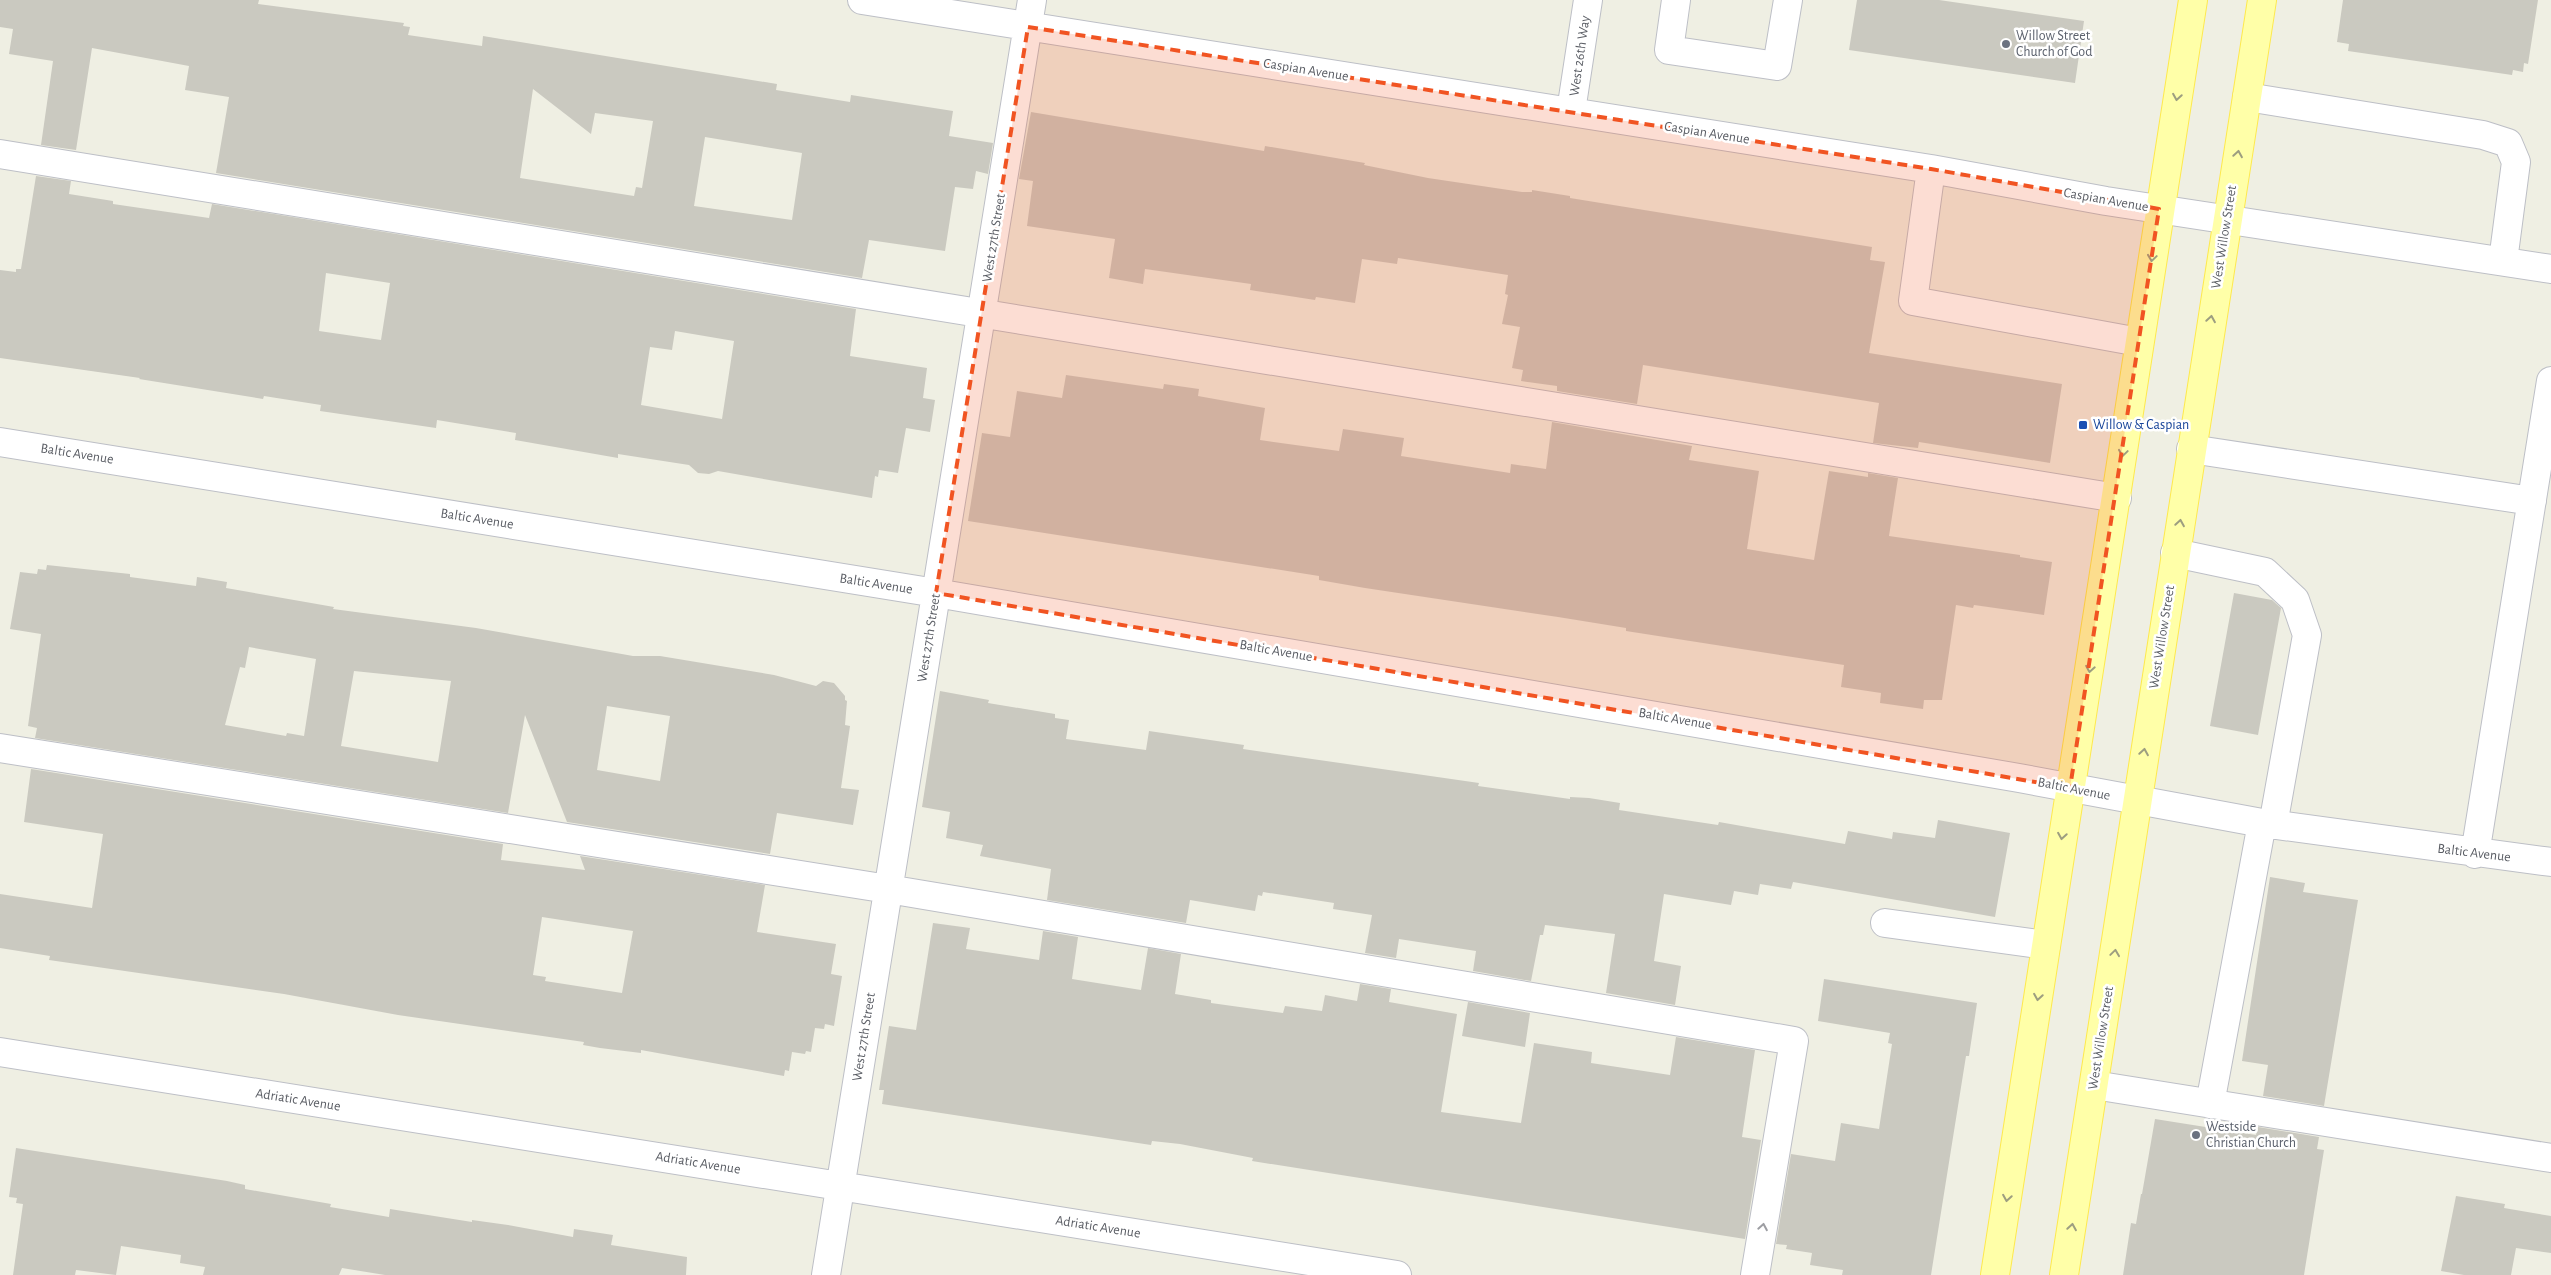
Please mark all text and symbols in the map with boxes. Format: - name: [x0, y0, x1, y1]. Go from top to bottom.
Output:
- street label: West 26th Way: [1567, 15, 1593, 97]
- place label: Willow Street Church of God: [2016, 29, 2092, 59]
- marker: Willow Street Church of God: [2000, 38, 2012, 50]
- street label: Caspian Avenue: [1262, 56, 1350, 84]
- one-way arrow: [2173, 93, 2183, 102]
- street label: Caspian Avenue: [1663, 119, 1751, 147]
- one-way arrow: [2232, 150, 2242, 158]
- street label: West Willow Street: [2209, 184, 2239, 290]
- street label: Caspian Avenue: [2062, 186, 2150, 214]
- street label: West 27th Street: [980, 192, 1008, 283]
- one-way arrow: [2147, 254, 2158, 262]
- one-way arrow: [2205, 315, 2216, 323]
- place label: Willow & Caspian: [2093, 418, 2189, 432]
- marker: Willow & Caspian: [2077, 419, 2089, 431]
- street label: Baltic Avenue: [39, 441, 115, 467]
- one-way arrow: [2119, 449, 2129, 457]
- street label: Baltic Avenue: [439, 506, 515, 532]
- one-way arrow: [2174, 518, 2185, 526]
- street label: Baltic Avenue: [838, 571, 914, 597]
- street label: West Willow Street: [2147, 584, 2177, 690]
- street label: West 27th Street: [915, 592, 943, 683]
- street label: Baltic Avenue: [1238, 638, 1314, 664]
- one-way arrow: [2085, 665, 2095, 674]
- street label: Baltic Avenue: [1637, 706, 1713, 732]
- one-way arrow: [2139, 748, 2149, 757]
- street label: Baltic Avenue: [2036, 775, 2112, 803]
- one-way arrow: [2058, 832, 2068, 840]
- street label: Baltic Avenue: [2437, 842, 2511, 864]
- one-way arrow: [2109, 949, 2119, 958]
- street label: West Willow Street: [2086, 985, 2116, 1091]
- street label: West 27th Street: [850, 991, 878, 1082]
- one-way arrow: [2033, 993, 2044, 1001]
- street label: Adriatic Avenue: [255, 1086, 341, 1114]
- place label: Westside Christian Church: [2206, 1120, 2296, 1150]
- marker: Westside Christian Church: [2190, 1129, 2202, 1141]
- street label: Adriatic Avenue: [655, 1149, 741, 1177]
- one-way arrow: [2002, 1194, 2013, 1202]
- street label: Adriatic Avenue: [1055, 1213, 1141, 1241]
- one-way arrow: [2066, 1222, 2076, 1231]
- one-way arrow: [1757, 1223, 1768, 1231]

